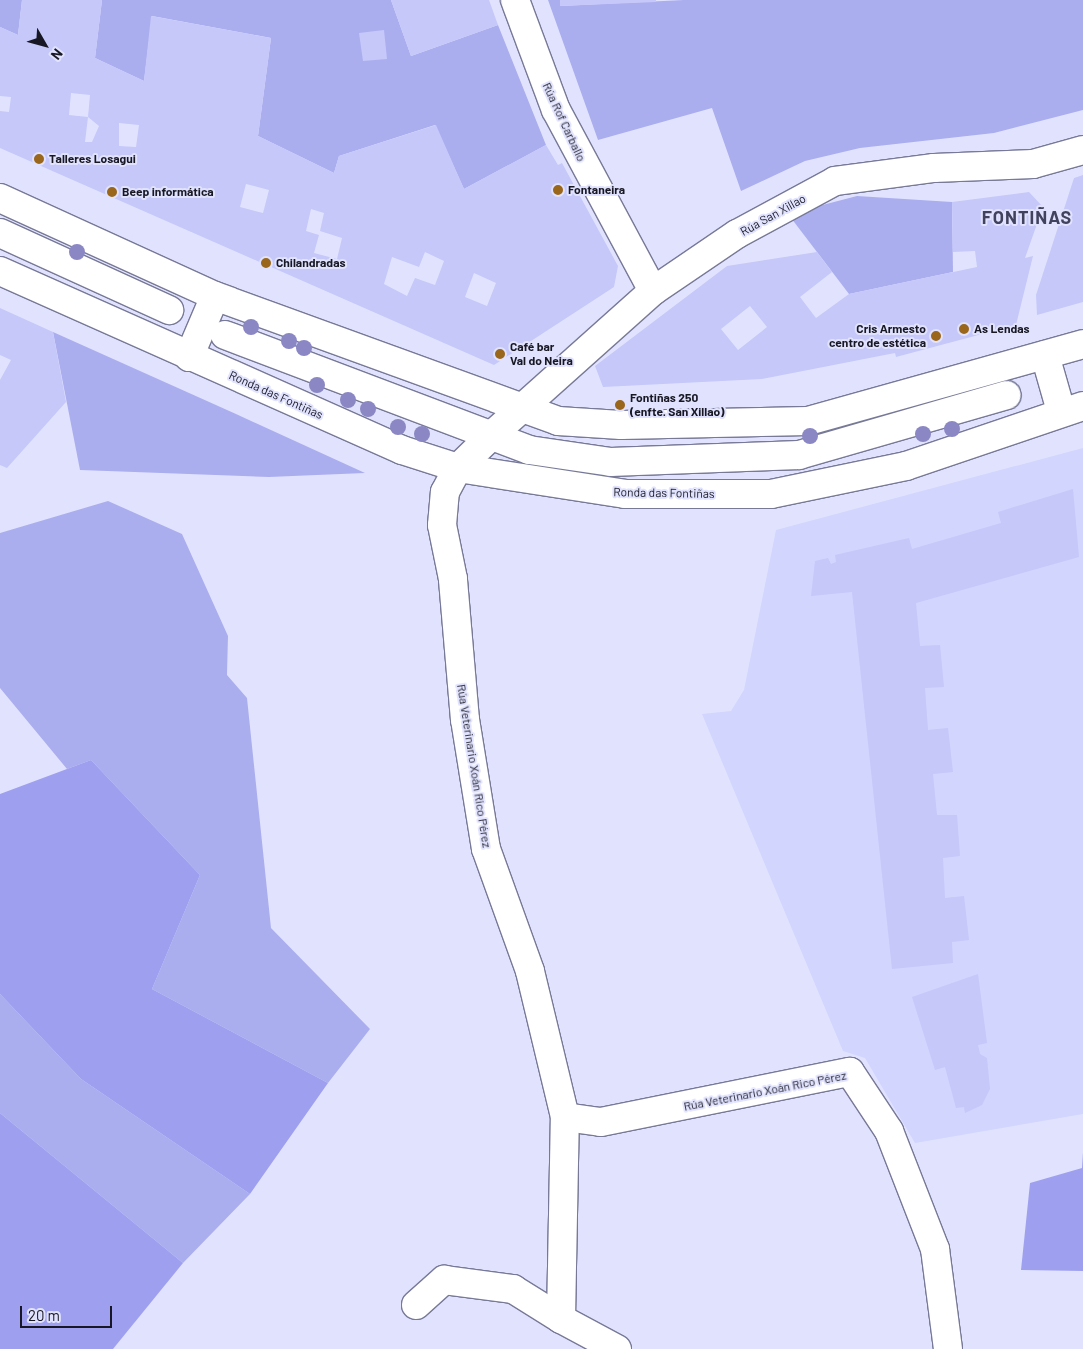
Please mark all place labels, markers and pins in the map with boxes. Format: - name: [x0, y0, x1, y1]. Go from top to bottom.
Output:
- place label: Talleres Losagui: [49, 152, 136, 166]
- marker: Talleres Losagui: [33, 153, 45, 165]
- place label: Fontaneira: [568, 183, 625, 197]
- marker: Fontaneira: [552, 184, 564, 196]
- place label: Beep informática: [122, 185, 214, 199]
- marker: Beep informática: [106, 186, 118, 198]
- place label: Chilandradas: [276, 256, 346, 270]
- marker: Chilandradas: [260, 257, 272, 269]
- place label: Cris Armesto centro de estética: [829, 322, 926, 350]
- place label: As Lendas: [974, 322, 1030, 336]
- marker: As Lendas: [958, 323, 970, 335]
- marker: Cris Armesto centro de estética: [930, 330, 942, 342]
- place label: Café bar Val do Neira: [510, 340, 573, 368]
- marker: Café bar Val do Neira: [494, 348, 506, 360]
- place label: Fontiñas 250 (enfte. San Xillao): [630, 391, 724, 419]
- marker: Fontiñas 250 (enfte. San Xillao): [614, 399, 626, 411]

